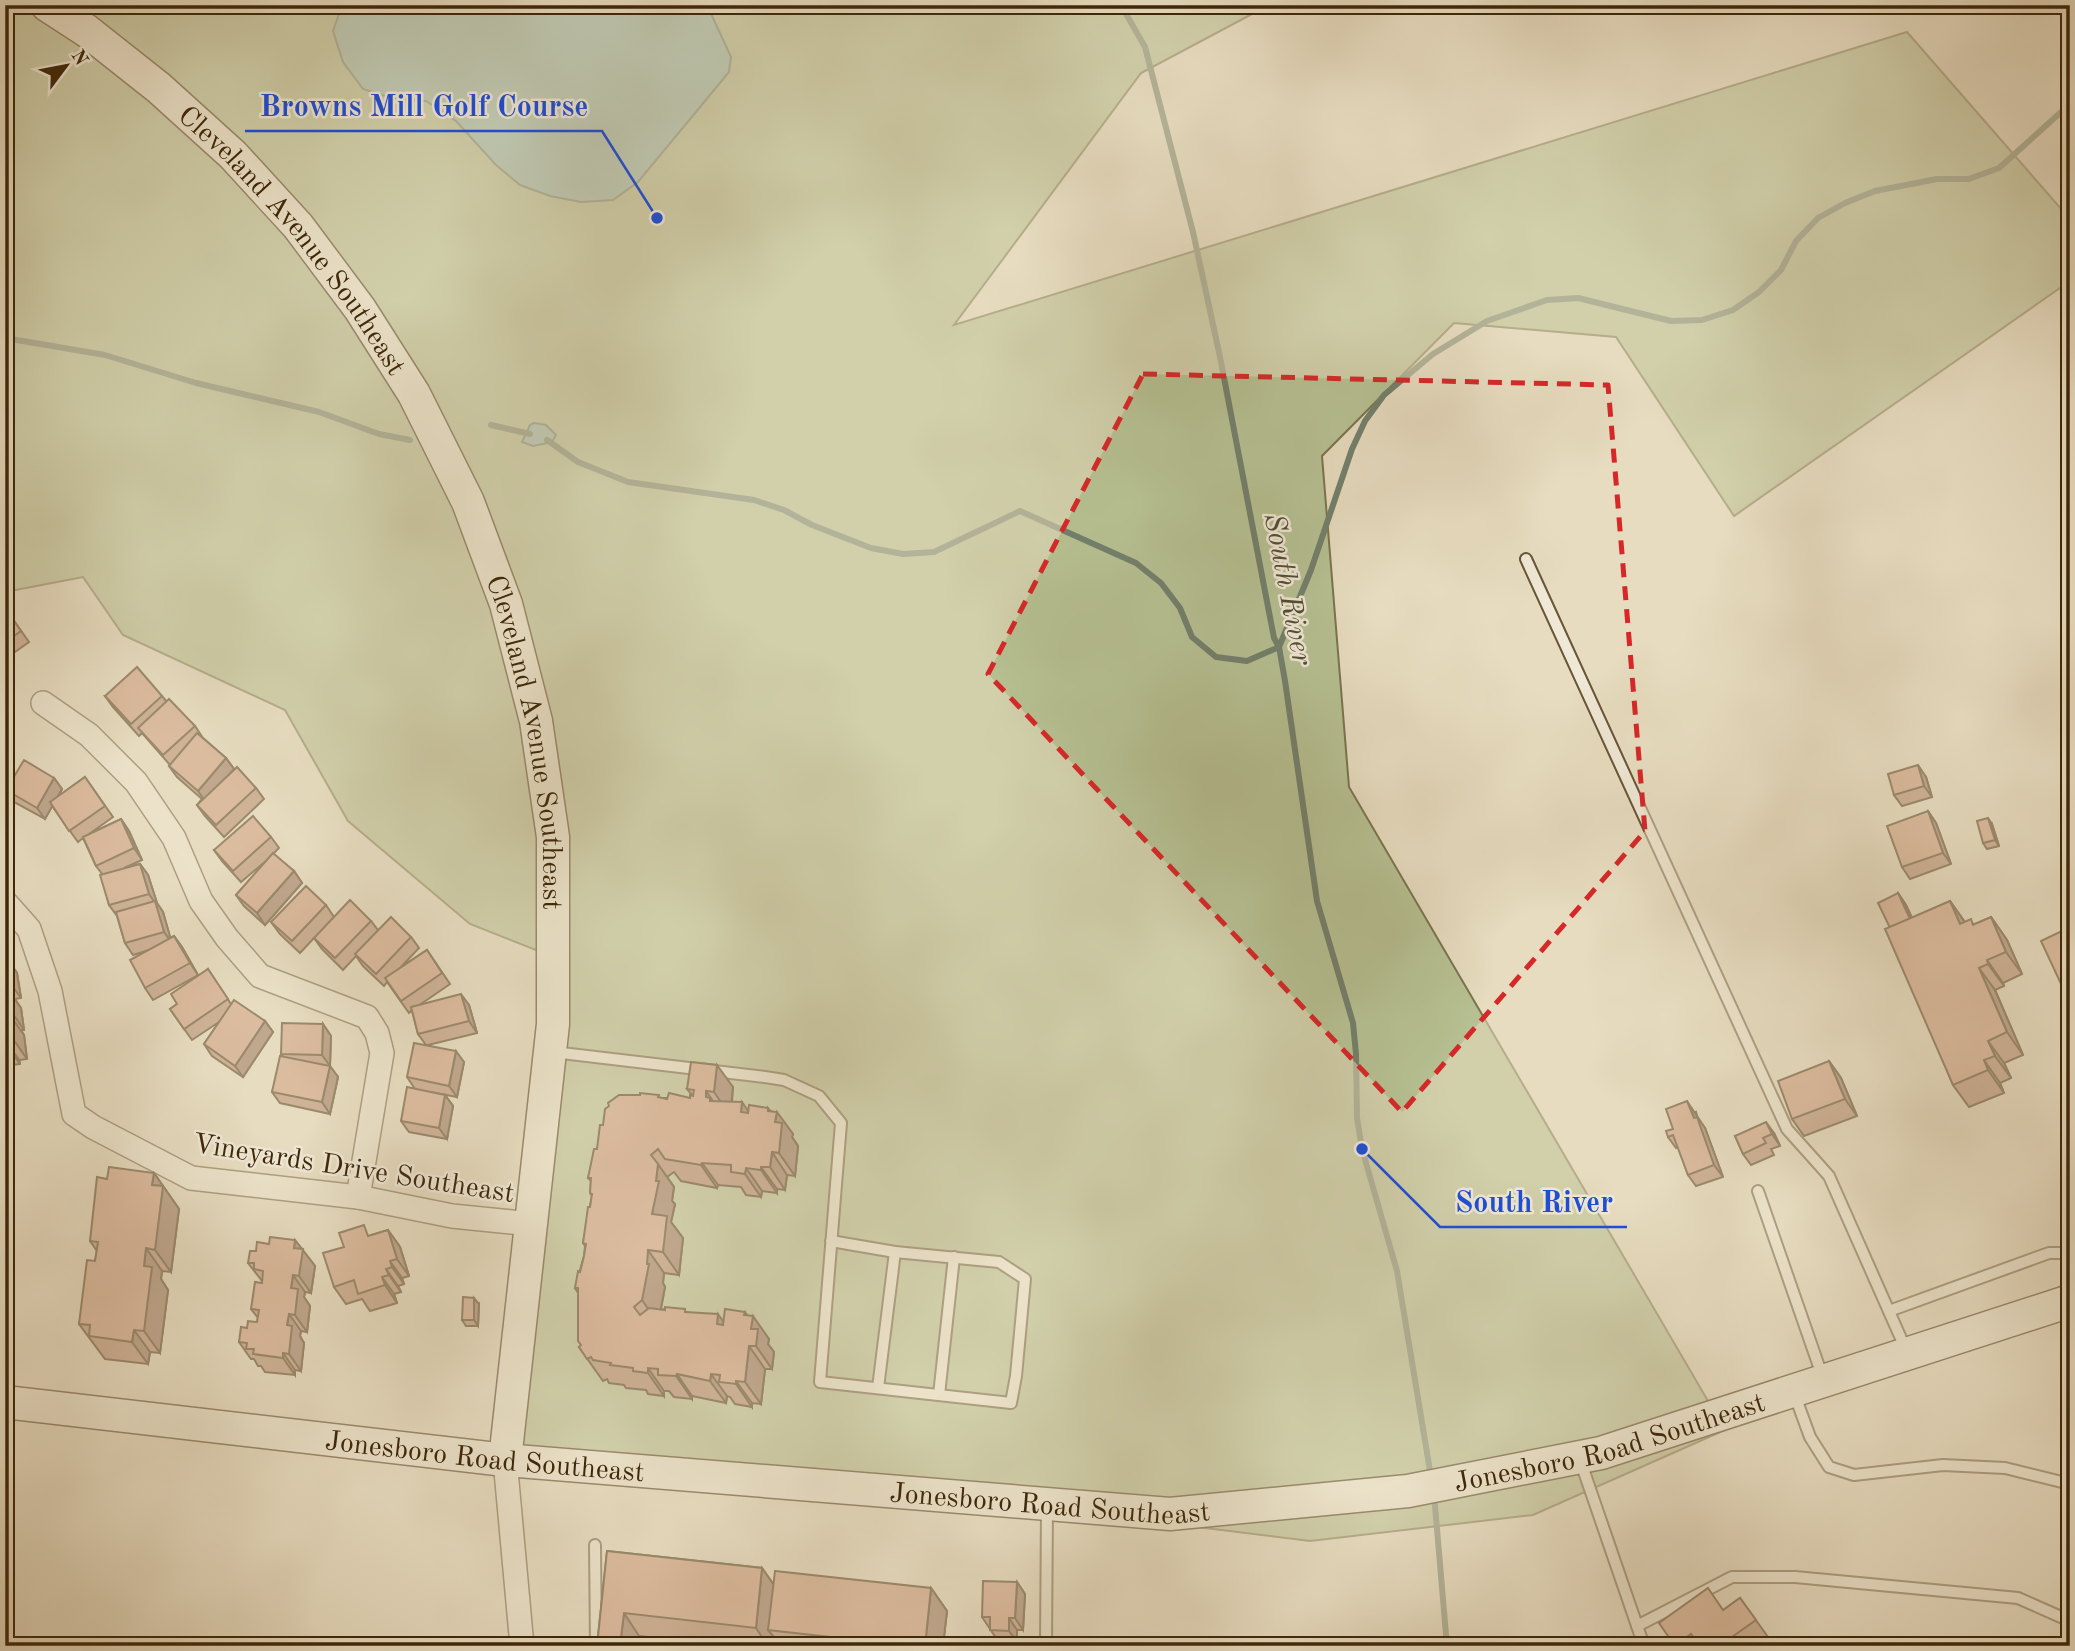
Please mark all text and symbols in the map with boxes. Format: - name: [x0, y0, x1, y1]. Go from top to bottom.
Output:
- north arrow: [32, 32, 102, 102]
- text: N: [66, 47, 90, 70]
- callout: Browns Mill Golf Course: [245, 80, 602, 131]
- text: Browns Mill Golf Course: [259, 93, 589, 123]
- street label: Cleveland Avenue Southeast: [172, 102, 409, 381]
- water label: South River: [1258, 511, 1317, 669]
- street label: Cleveland Avenue Southeast: [480, 572, 564, 910]
- street label: Vineyards Drive Southeast: [191, 1131, 516, 1209]
- callout: South River: [1440, 1176, 1627, 1227]
- text: South River: [1455, 1189, 1613, 1219]
- street label: Jonesboro Road Southeast: [1452, 1390, 1769, 1499]
- street label: Jonesboro Road Southeast: [323, 1428, 646, 1488]
- street label: Jonesboro Road Southeast: [889, 1480, 1211, 1531]

